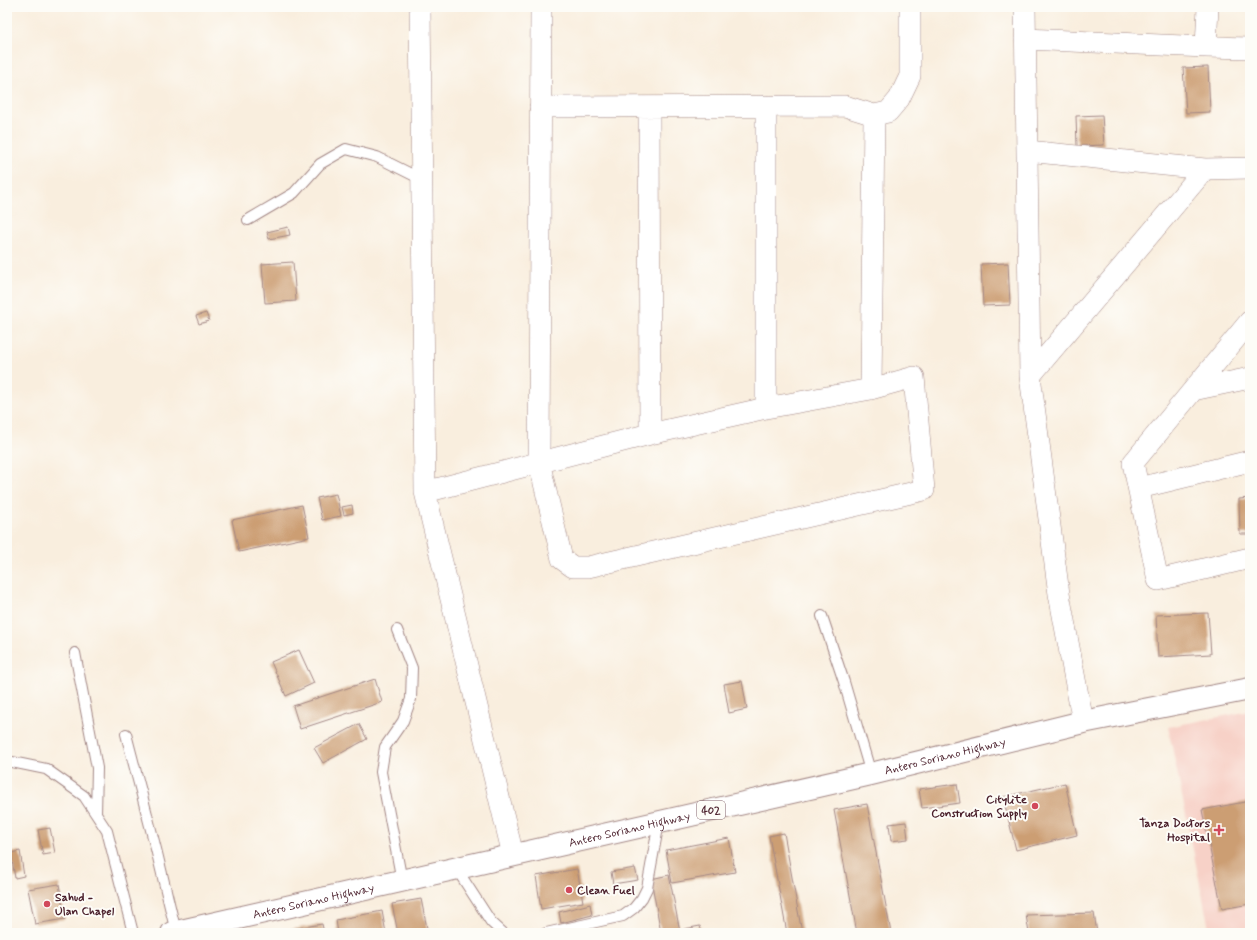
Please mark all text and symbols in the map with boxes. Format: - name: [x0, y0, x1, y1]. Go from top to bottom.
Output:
- street label: Antero Soriano Highway: [883, 734, 1007, 779]
- place label: Citylite Construction Supply: [931, 792, 1027, 822]
- road number: 402: [697, 801, 725, 819]
- marker: Citylite Construction Supply: [1030, 801, 1040, 811]
- street label: Antero Soriano Highway: [567, 808, 692, 852]
- place label: Tanza Doctors Hospital: [1139, 816, 1211, 846]
- marker: Tanza Doctors Hospital: [1213, 824, 1225, 836]
- street label: Antero Soriano Highway: [251, 880, 376, 923]
- place label: Clean Fuel: [577, 883, 635, 899]
- marker: Clean Fuel: [564, 885, 574, 895]
- place label: Sahud - Ulan Chapel: [55, 890, 115, 920]
- marker: Sahud - Ulan Chapel: [42, 899, 52, 909]

